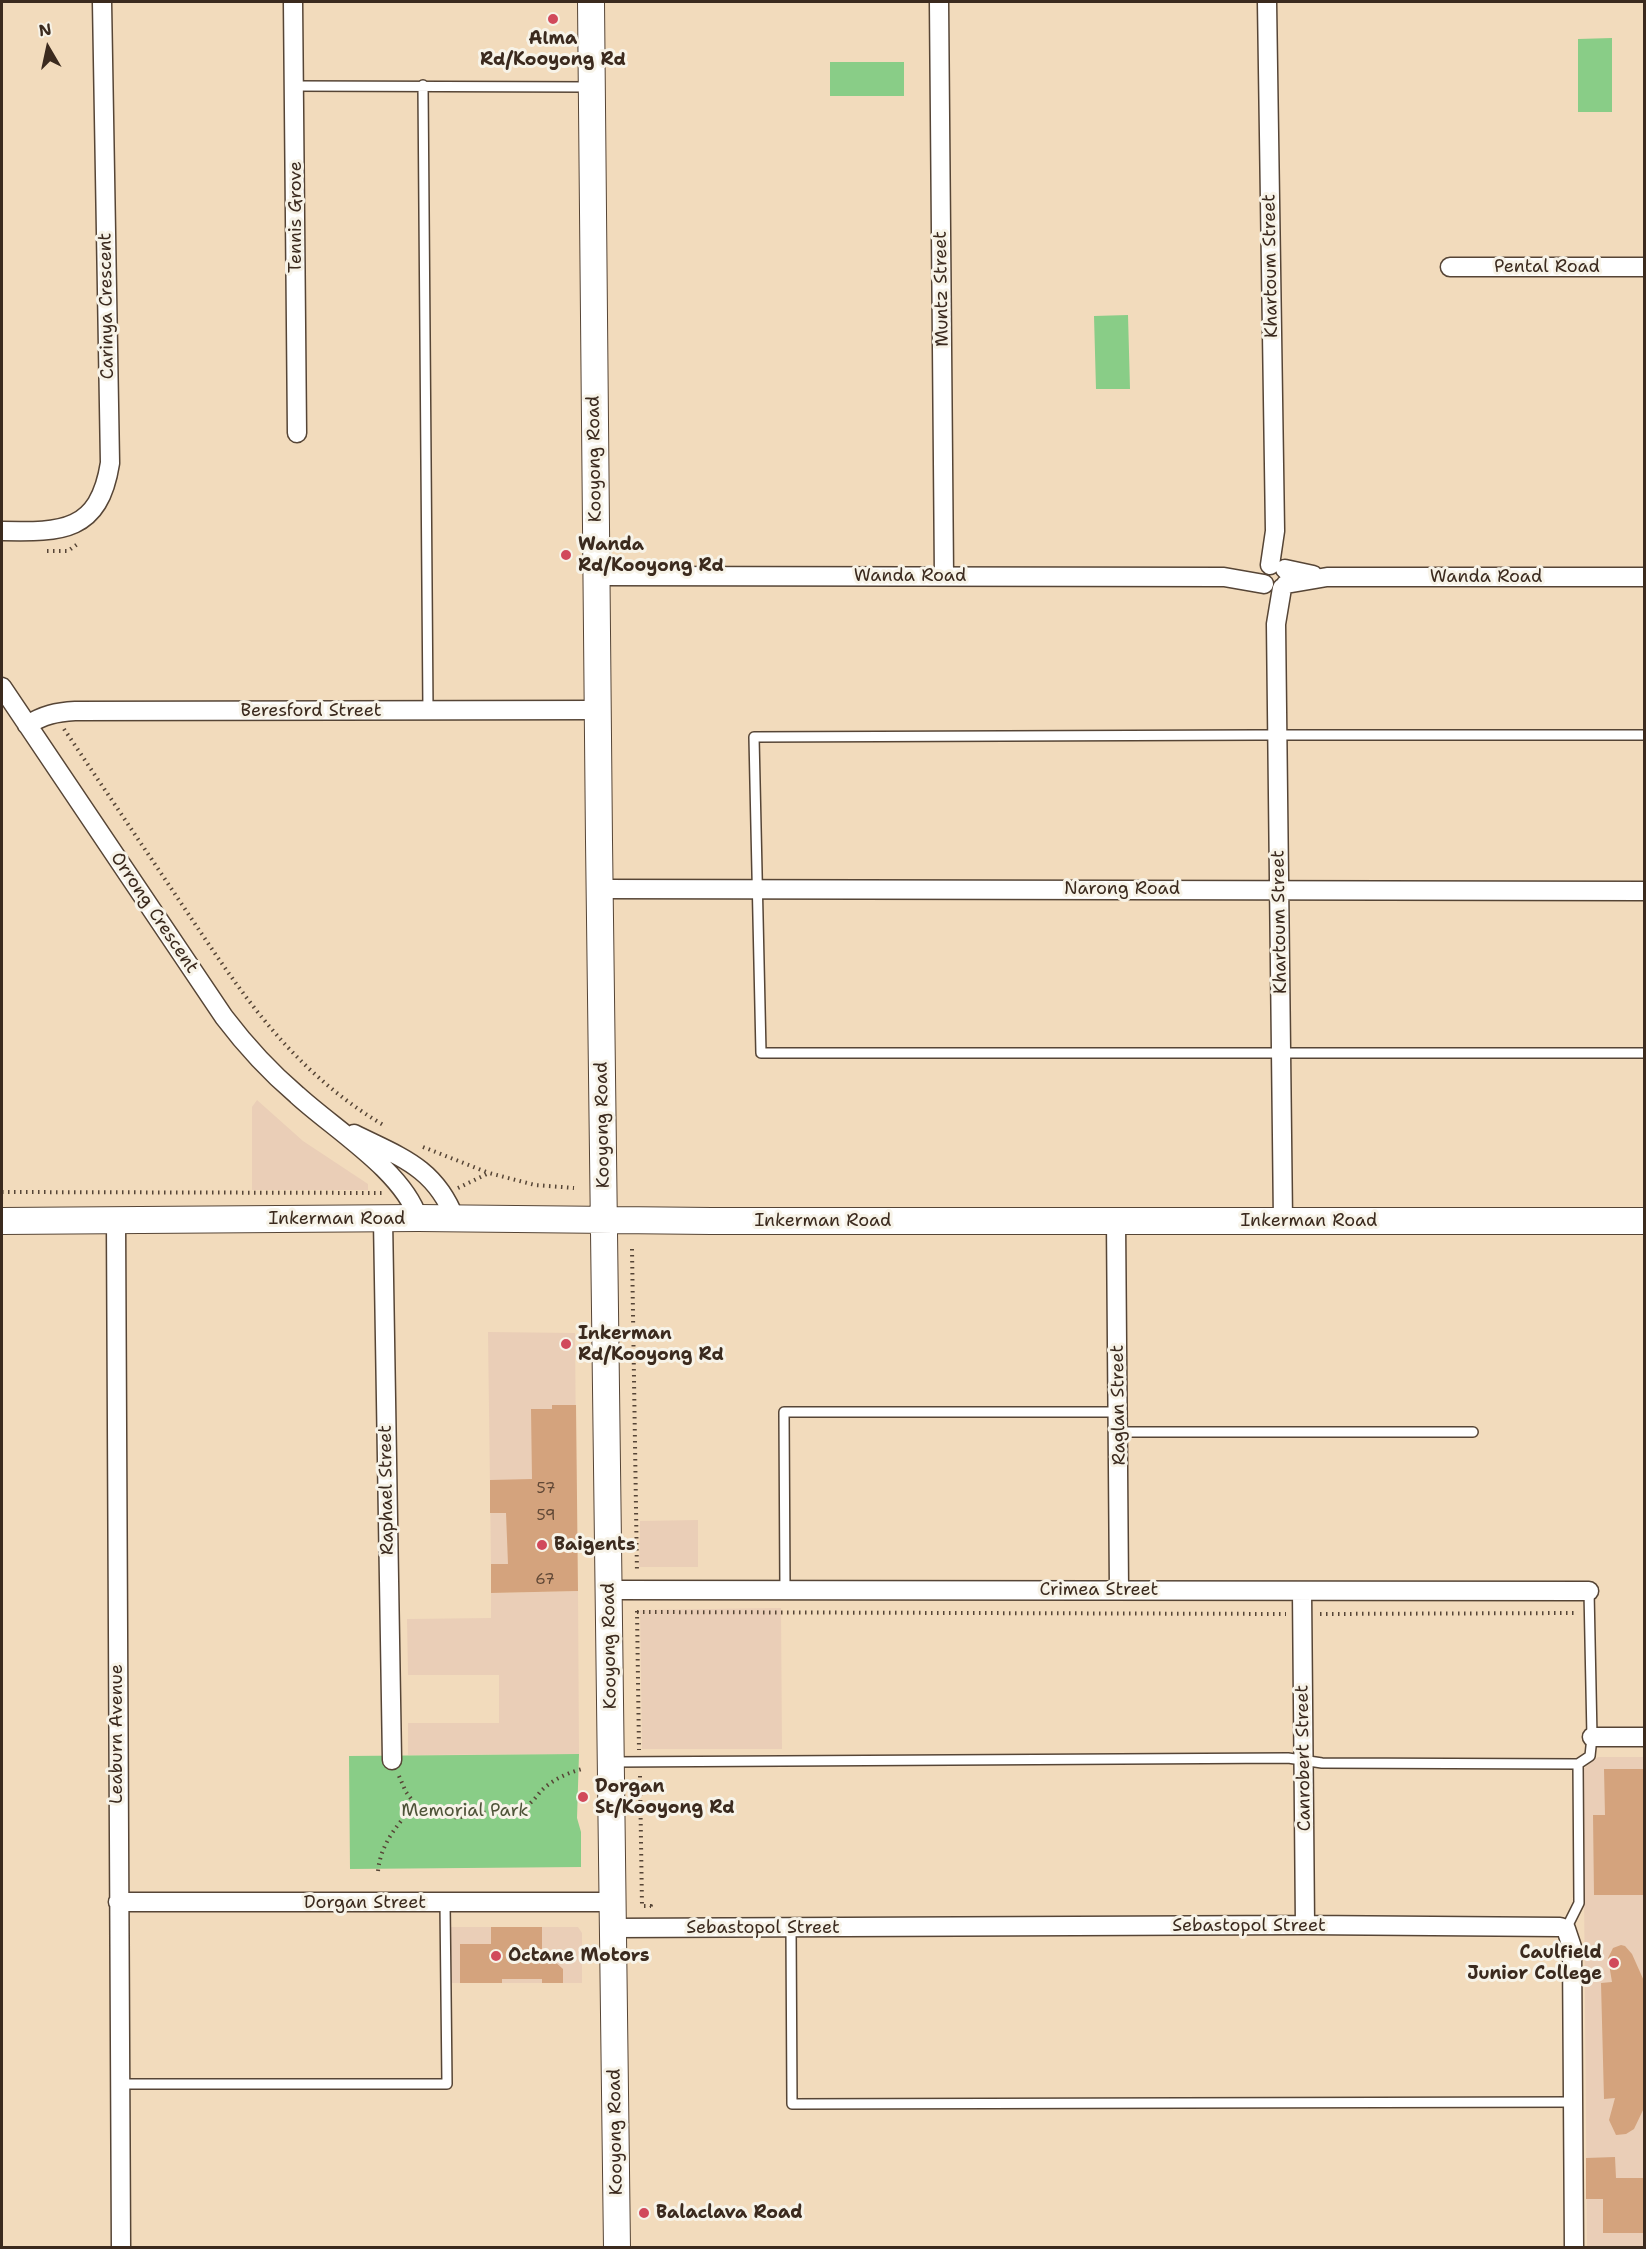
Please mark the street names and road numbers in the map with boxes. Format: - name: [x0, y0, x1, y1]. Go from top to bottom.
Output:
- street label: Tennis Grove: [285, 161, 307, 273]
- street label: Khartoum Street: [1259, 194, 1283, 338]
- street label: Muntz Street: [930, 231, 954, 347]
- street label: Carinya Crescent: [95, 232, 119, 380]
- street label: Pental Road: [1494, 256, 1600, 278]
- street label: Kooyong Road: [583, 395, 607, 523]
- street label: Wanda Road: [854, 565, 966, 587]
- street label: Wanda Road: [1430, 566, 1542, 588]
- street label: Beresford Street: [240, 700, 382, 722]
- street label: Orrong Crescent: [106, 848, 202, 978]
- street label: Khartoum Street: [1268, 850, 1292, 994]
- street label: Narong Road: [1064, 878, 1180, 900]
- street label: Kooyong Road: [591, 1061, 615, 1189]
- street label: Inkerman Road: [269, 1208, 405, 1230]
- street label: Inkerman Road: [755, 1210, 891, 1232]
- street label: Inkerman Road: [1241, 1210, 1377, 1232]
- street label: Raglan Street: [1107, 1345, 1131, 1465]
- street label: Raphael Street: [375, 1425, 399, 1555]
- street label: Crimea Street: [1040, 1579, 1158, 1601]
- street label: Kooyong Road: [598, 1582, 622, 1710]
- street label: Leaburn Avenue: [106, 1664, 128, 1804]
- street label: Canrobert Street: [1292, 1685, 1316, 1831]
- street label: Dorgan Street: [304, 1892, 426, 1914]
- street label: Sebastopol Street: [1172, 1915, 1326, 1937]
- street label: Sebastopol Street: [686, 1917, 840, 1939]
- street label: Kooyong Road: [604, 2068, 628, 2196]

